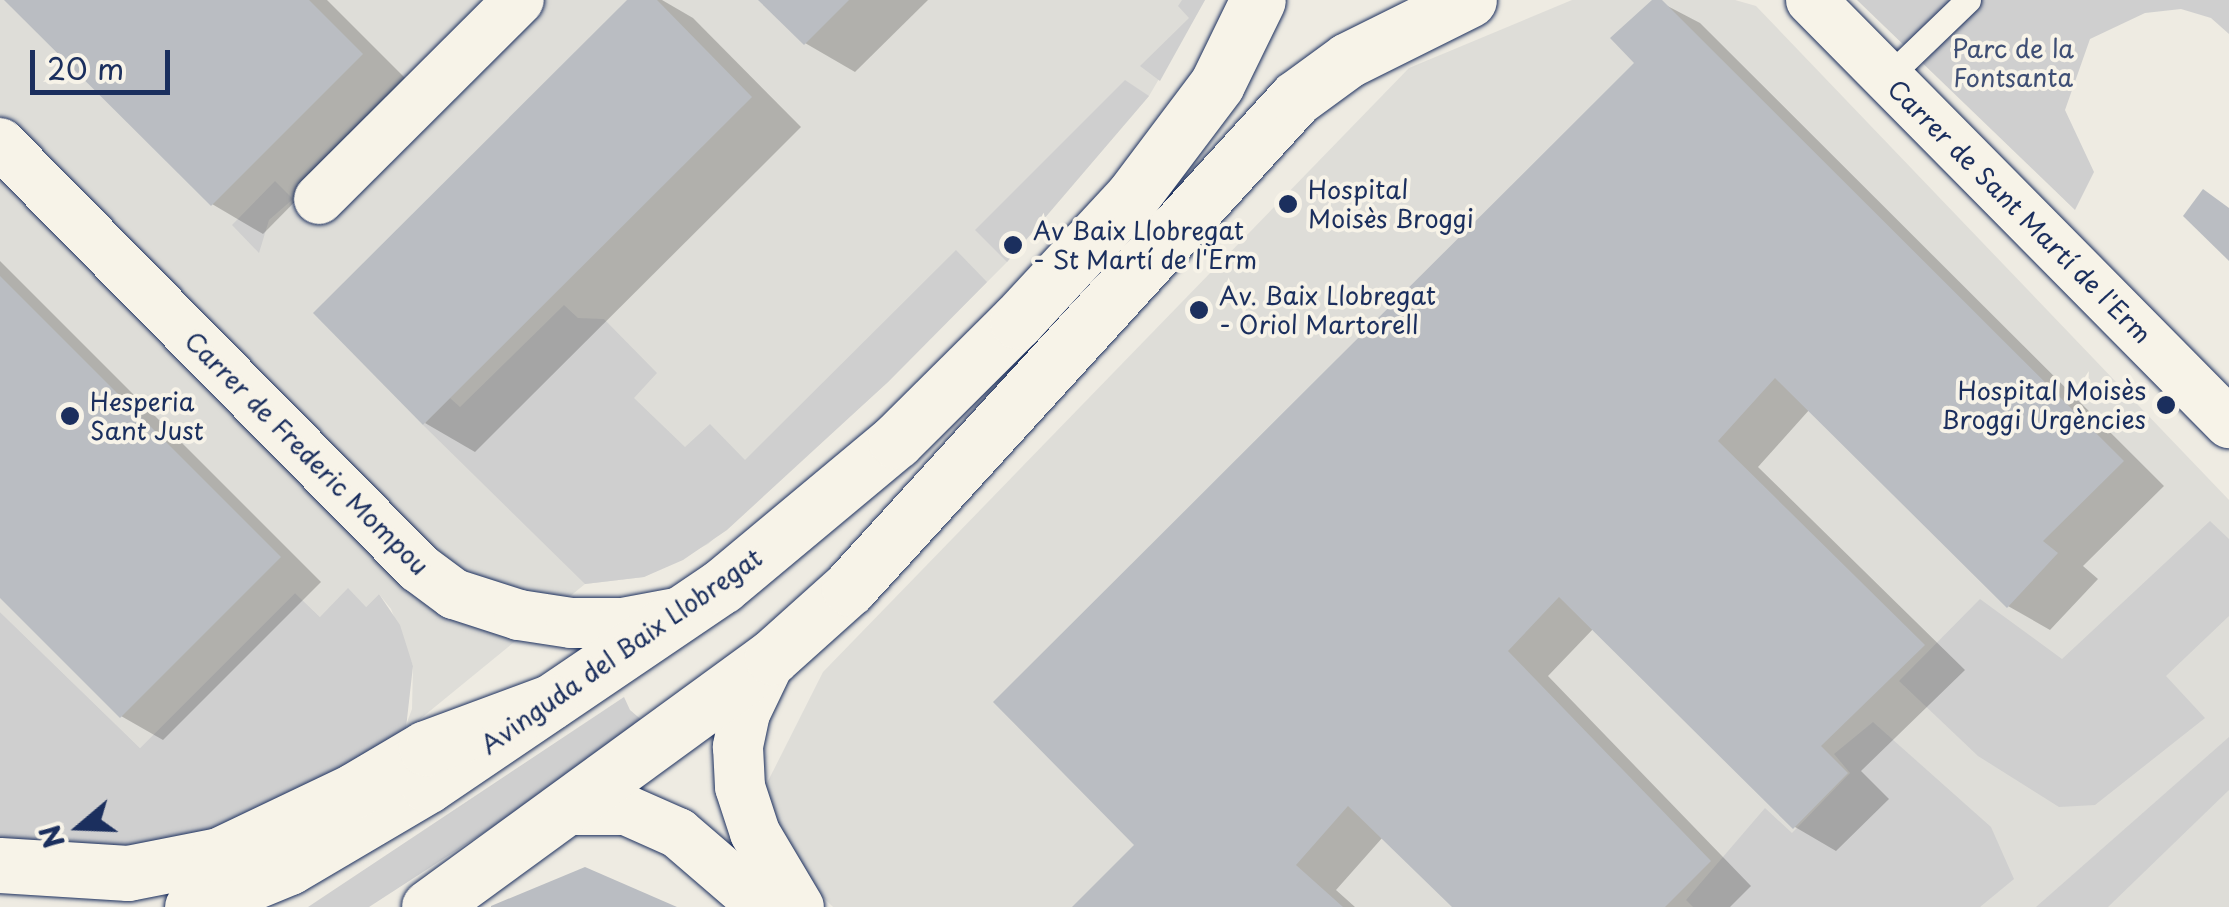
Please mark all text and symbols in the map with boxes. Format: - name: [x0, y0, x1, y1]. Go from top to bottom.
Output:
- scale bar: [35, 30, 175, 92]
- park label: Parc de la Fontsanta: [1953, 34, 2073, 93]
- text: 20 m: [47, 45, 124, 90]
- street label: Carrer de Sant Martí de l'Erm: [1881, 72, 2159, 350]
- place label: Hospital Moisès Broggi: [1308, 175, 1476, 234]
- marker: Hospital Moisès Broggi: [1277, 193, 1299, 215]
- place label: Av Baix Llobregat - St Martí de l'Erm: [1033, 216, 1261, 275]
- marker: Av Baix Llobregat - St Martí de l'Erm: [1002, 234, 1024, 256]
- place label: Av. Baix Llobregat - Oriol Martorell: [1219, 281, 1437, 340]
- marker: Av. Baix Llobregat - Oriol Martorell: [1188, 299, 1210, 321]
- street label: Carrer de Frederic Mompou: [179, 325, 435, 581]
- place label: Hospital Moisès Broggi Urgències: [1941, 376, 2146, 435]
- place label: Hesperia Sant Just: [90, 387, 203, 446]
- marker: Hospital Moisès Broggi Urgències: [2155, 394, 2177, 416]
- marker: Hesperia Sant Just: [59, 405, 81, 427]
- street label: Avinguda del Baix Llobregat: [474, 542, 768, 760]
- north arrow: [30, 777, 130, 877]
- text: N: [27, 819, 75, 854]

